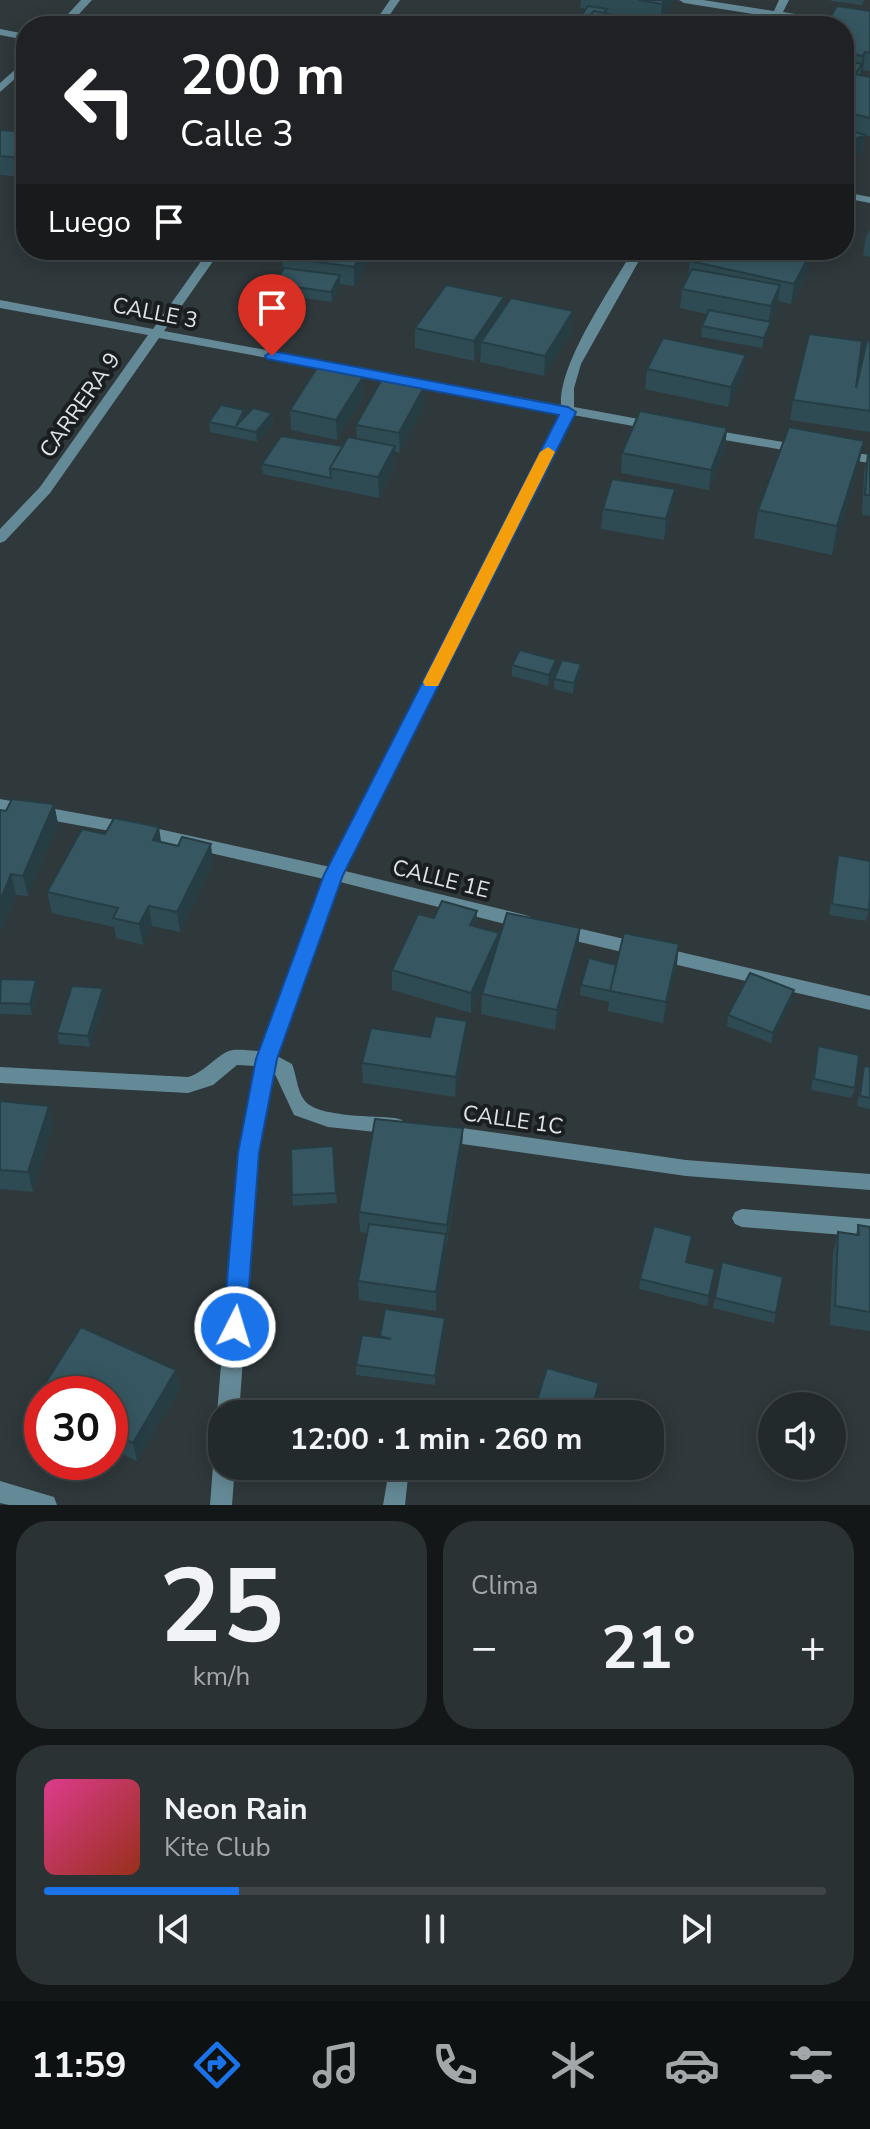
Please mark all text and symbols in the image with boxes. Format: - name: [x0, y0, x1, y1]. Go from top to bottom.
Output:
- text: 200 m: [180, 37, 345, 114]
- icon: left: [48, 48, 152, 152]
- text: Calle 3: [180, 110, 294, 159]
- icon: arrive: [147, 200, 191, 244]
- text: Luego: [48, 202, 131, 243]
- pin: [238, 274, 306, 356]
- icon: arrive: [250, 286, 294, 330]
- street label: CALLE 3: [110, 290, 200, 336]
- street label: CARRERA 9: [33, 346, 127, 464]
- street label: CALLE 1E: [389, 852, 493, 906]
- street label: CALLE 1C: [461, 1098, 565, 1142]
- position arrow: [193, 1285, 277, 1369]
- speed limit sign: 30: [24, 1376, 128, 1480]
- map controls: [758, 1392, 846, 1480]
- button: sound: [758, 1392, 846, 1480]
- text: 12:00 · 1 min · 260 m: [290, 1419, 582, 1460]
- text: 25: [159, 1536, 284, 1678]
- text: Clima: [471, 1568, 538, 1603]
- text: 21°: [601, 1607, 696, 1689]
- text: −: [471, 1618, 497, 1678]
- text: +: [800, 1618, 826, 1678]
- text: km/h: [193, 1659, 250, 1694]
- text: Neon Rain: [164, 1789, 308, 1830]
- text: Kite Club: [164, 1830, 271, 1865]
- icon: previous: [152, 1907, 196, 1951]
- icon: pause: [413, 1907, 457, 1951]
- icon: next: [674, 1907, 718, 1951]
- icon: directions: [189, 2037, 245, 2093]
- icon: music: [308, 2037, 364, 2093]
- icon: phone: [427, 2037, 483, 2093]
- icon: climate: [545, 2037, 601, 2093]
- icon: car: [664, 2037, 720, 2093]
- icon: filters: [783, 2037, 839, 2093]
- text: 11:59: [31, 2041, 127, 2090]

